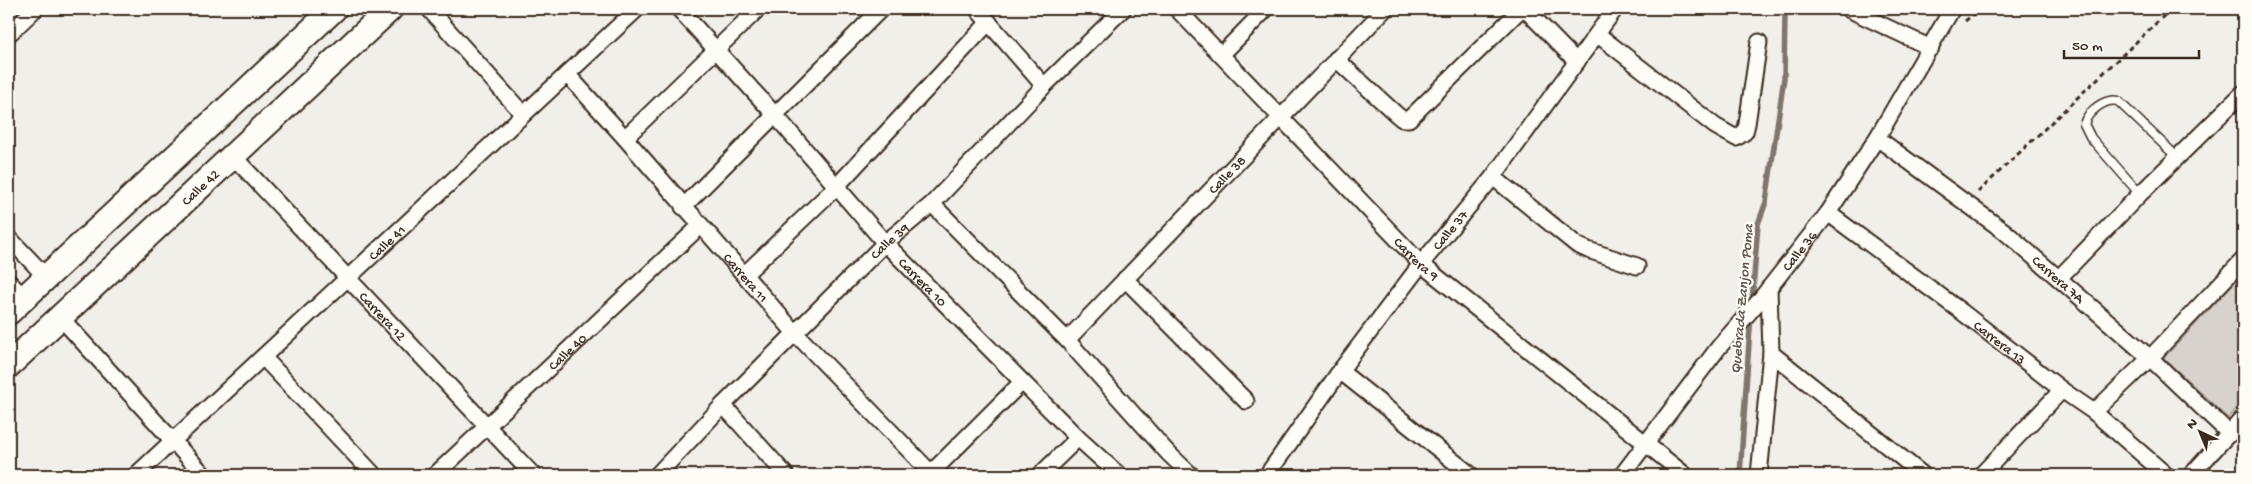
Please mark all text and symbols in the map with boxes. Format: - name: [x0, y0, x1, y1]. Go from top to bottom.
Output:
- scale bar: [2064, 28, 2200, 60]
- text: 50 m: [2072, 38, 2103, 56]
- street label: Calle 38: [1206, 153, 1251, 199]
- street label: Calle 42: [179, 167, 224, 210]
- street label: Calle 37: [1430, 207, 1473, 255]
- street label: Calle 39: [868, 221, 913, 264]
- water label: Quebrada Zanjon Poma: [1727, 222, 1759, 375]
- street label: Calle 41: [366, 223, 410, 265]
- street label: Calle 36: [1780, 228, 1822, 275]
- street label: Carrera 9: [1389, 235, 1441, 286]
- street label: Carrera 11: [718, 251, 771, 307]
- street label: Carrera 7A: [2027, 253, 2087, 308]
- street label: Carrera 10: [893, 255, 949, 311]
- street label: Carrera 12: [354, 289, 408, 345]
- street label: Carrera 13: [1969, 318, 2028, 369]
- street label: Calle 40: [546, 331, 591, 375]
- north arrow: [2174, 406, 2224, 456]
- text: N: [2184, 415, 2202, 434]

